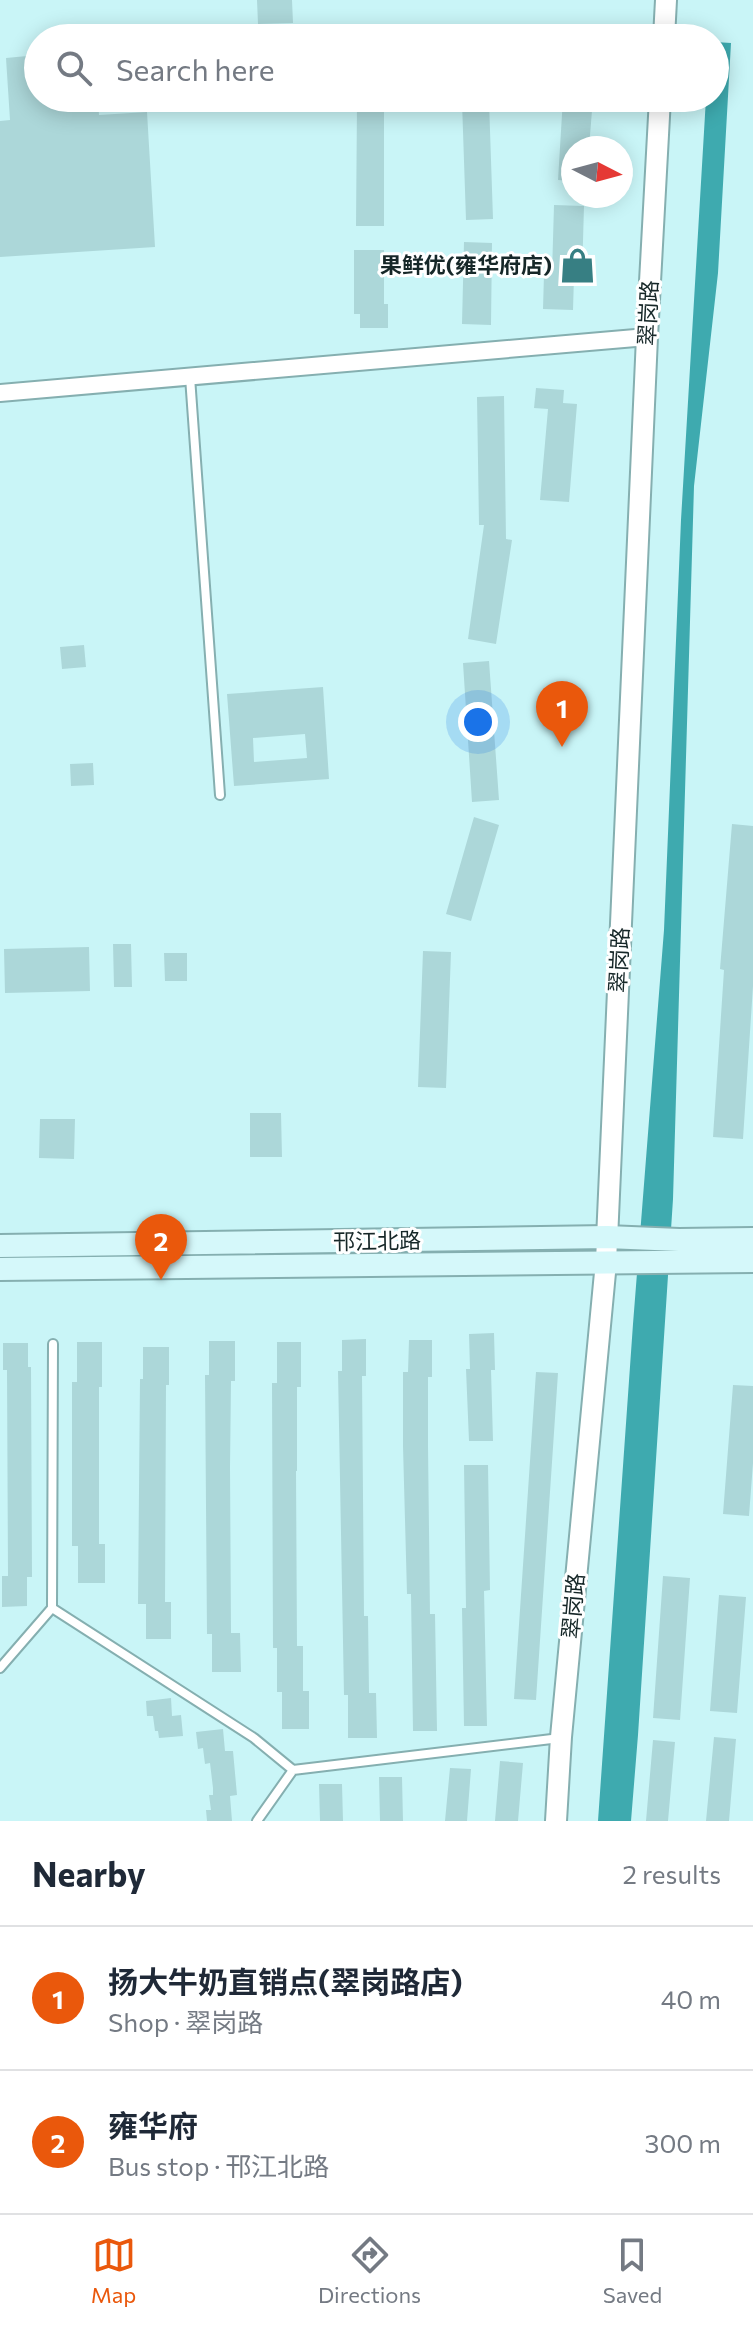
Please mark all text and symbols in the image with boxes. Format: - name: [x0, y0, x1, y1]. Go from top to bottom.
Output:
- search box: [24, 24, 729, 112]
- icon: search: [52, 46, 96, 90]
- text: Search here: [116, 50, 275, 87]
- north arrow: [561, 136, 633, 208]
- shop icon: 果鲜优(雍华府店): [559, 246, 597, 284]
- place label: 果鲜优(雍华府店): [380, 251, 552, 278]
- street label: 翠岗路: [632, 279, 663, 347]
- pin: 1: [536, 681, 588, 747]
- your location: [458, 702, 498, 742]
- street label: 翠岗路: [603, 926, 634, 994]
- pin: 2: [135, 1214, 187, 1280]
- street label: 邗江北路: [333, 1226, 421, 1255]
- street label: 翠岗路: [556, 1572, 589, 1640]
- text: Nearby: [32, 1852, 146, 1894]
- text: 2 results: [623, 1858, 721, 1889]
- text: 扬大牛奶直销点(翠岗路店): [108, 1962, 463, 1999]
- text: 1: [52, 1983, 64, 2014]
- text: 40 m: [661, 1983, 721, 2014]
- text: Shop · 翠岗路: [108, 2006, 263, 2037]
- text: 雍华府: [108, 2106, 198, 2143]
- text: 2: [51, 2127, 65, 2158]
- text: 300 m: [645, 2127, 721, 2158]
- text: Bus stop · 邗江北路: [108, 2150, 329, 2181]
- tab: Map: [91, 2233, 136, 2308]
- tab: Directions: [318, 2233, 421, 2308]
- tab: Saved: [603, 2233, 662, 2308]

